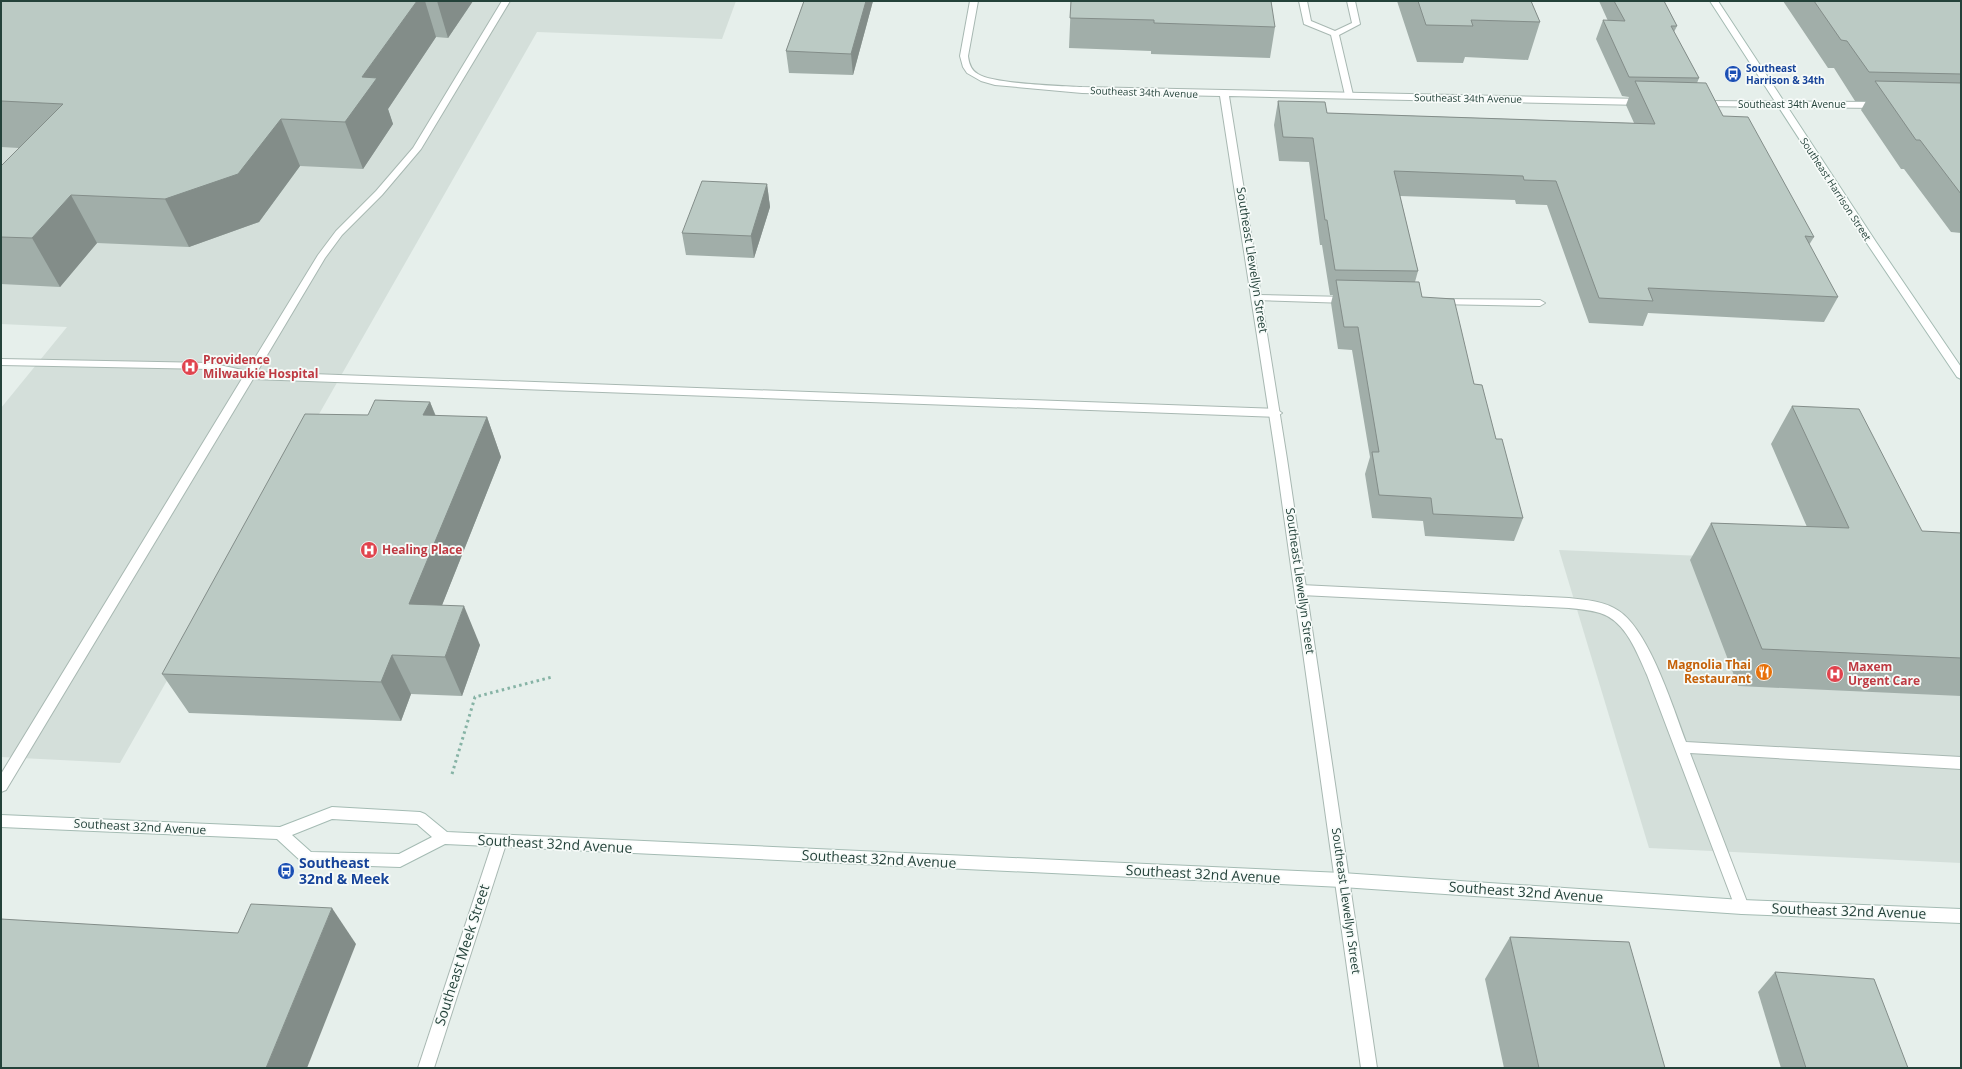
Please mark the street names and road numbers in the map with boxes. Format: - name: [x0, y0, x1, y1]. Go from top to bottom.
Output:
- street label: Southeast 34th Avenue: [1090, 83, 1199, 101]
- street label: Southeast 34th Avenue: [1414, 90, 1522, 106]
- street label: Southeast 34th Avenue: [1738, 97, 1846, 111]
- street label: Southeast Harrison Street: [1797, 135, 1875, 244]
- street label: Southeast Llewellyn Street: [1233, 186, 1272, 334]
- street label: Southeast Llewellyn Street: [1282, 507, 1319, 655]
- street label: Southeast 32nd Avenue: [73, 815, 207, 838]
- street label: Southeast Llewellyn Street: [1328, 827, 1365, 975]
- street label: Southeast 32nd Avenue: [477, 830, 633, 857]
- street label: Southeast 32nd Avenue: [801, 845, 957, 872]
- street label: Southeast 32nd Avenue: [1125, 860, 1281, 887]
- street label: Southeast 32nd Avenue: [1448, 877, 1604, 906]
- street label: Southeast Meek Street: [430, 882, 493, 1028]
- street label: Southeast 32nd Avenue: [1771, 898, 1927, 923]

